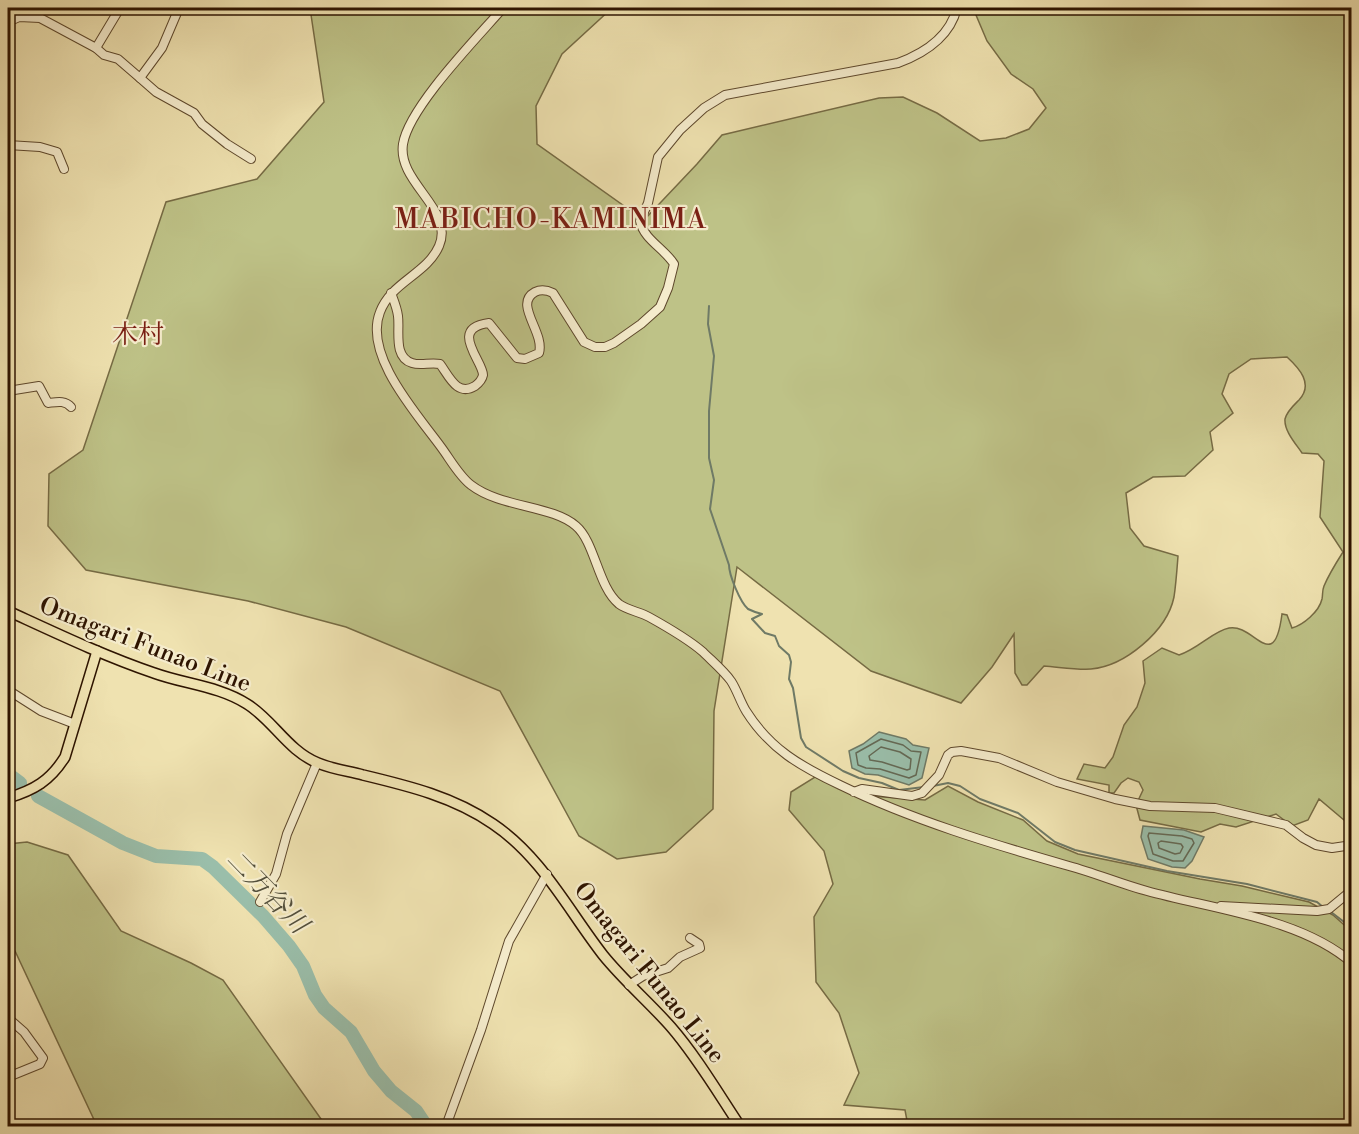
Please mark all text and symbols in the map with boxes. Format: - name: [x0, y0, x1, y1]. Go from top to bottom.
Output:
- district label: MABICHO-KAMINIMA: [395, 203, 707, 237]
- district label: 木村: [112, 319, 164, 351]
- street label: Omagari Funao Line: [35, 591, 255, 699]
- water label: 二万谷川: [219, 843, 317, 943]
- street label: Omagari Funao Line: [567, 876, 731, 1070]

